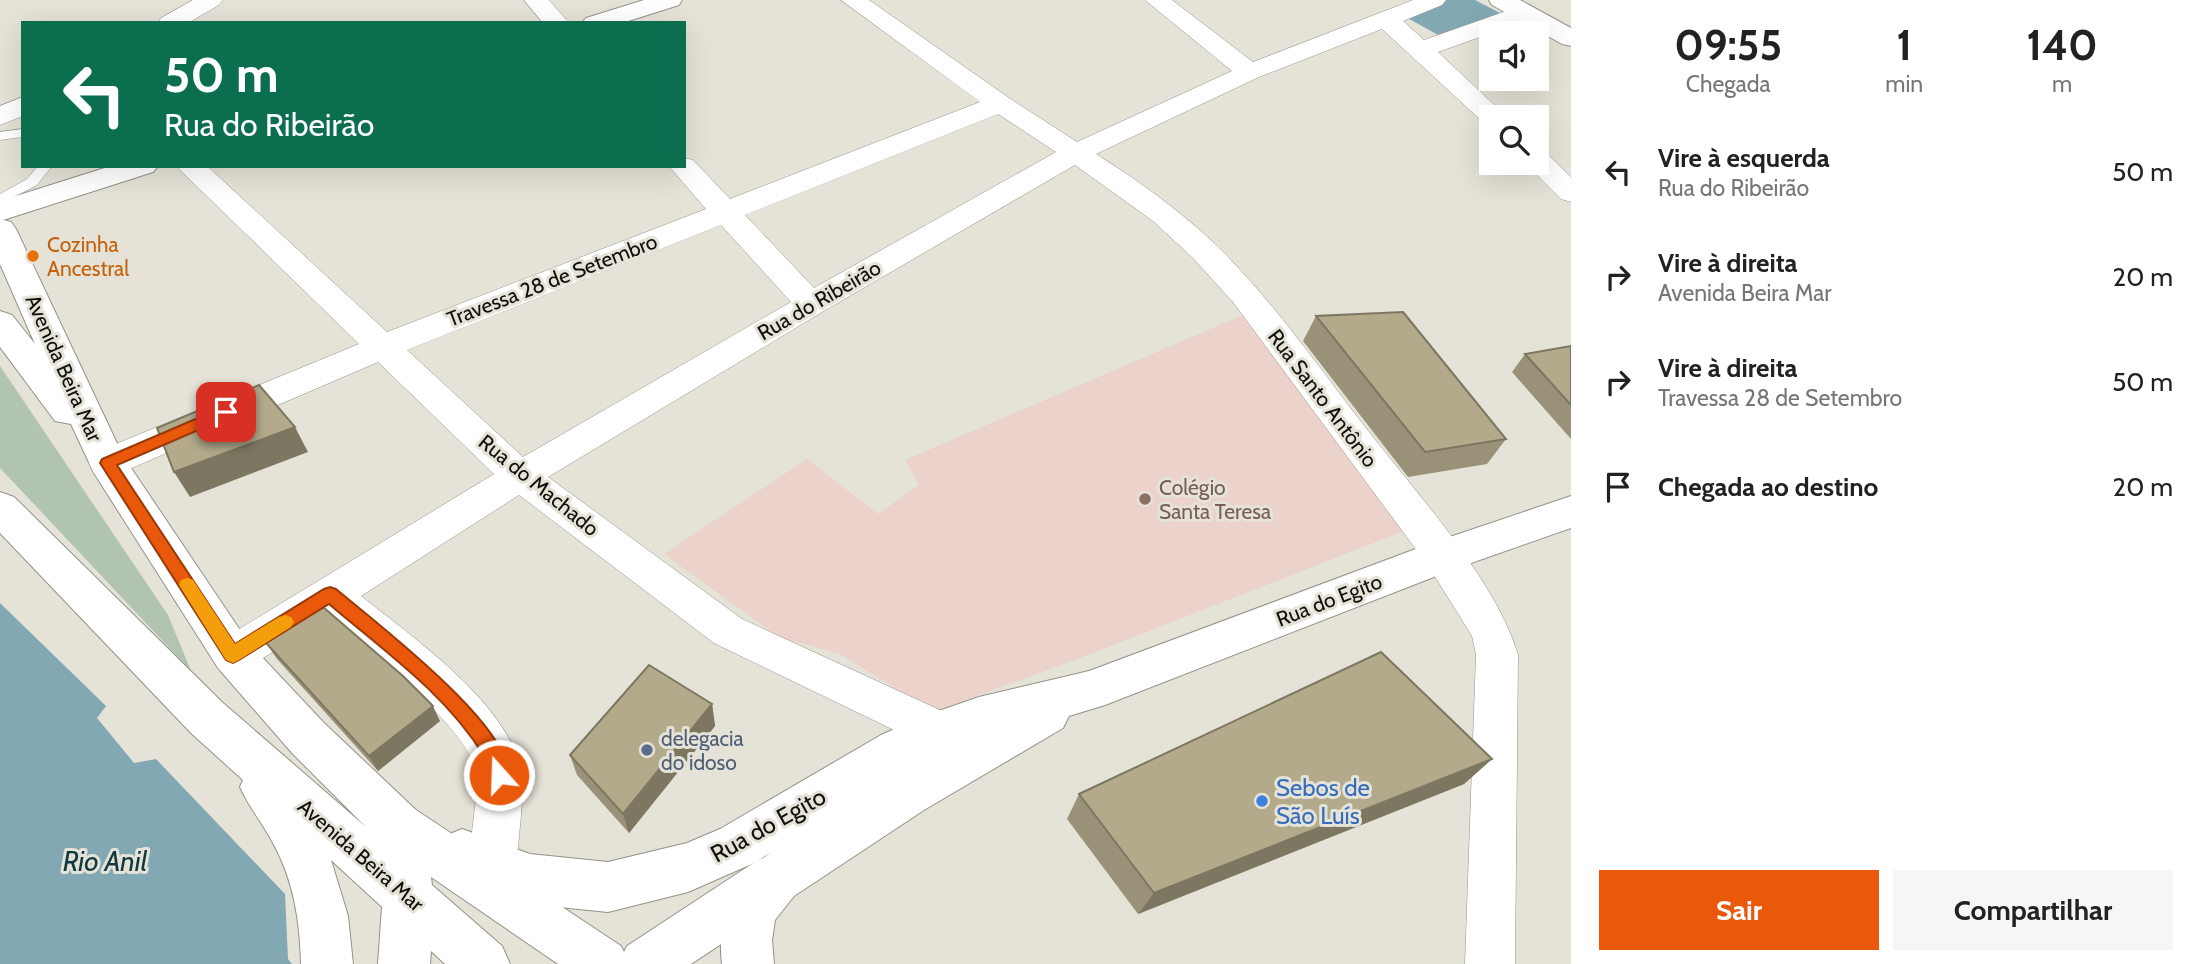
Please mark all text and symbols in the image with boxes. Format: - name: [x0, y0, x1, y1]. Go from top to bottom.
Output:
- text: 09:55: [1674, 19, 1782, 71]
- text: 1: [1896, 19, 1912, 71]
- text: 140: [2026, 19, 2098, 71]
- map controls: [1479, 21, 1549, 175]
- button: sound: [1479, 21, 1549, 91]
- text: 50 m: [164, 45, 279, 104]
- icon: left: [49, 49, 140, 140]
- text: Chegada: [1686, 70, 1770, 98]
- text: min: [1885, 70, 1923, 98]
- text: m: [2052, 70, 2072, 98]
- text: Rua do Ribeirão: [164, 105, 374, 144]
- button: search: [1479, 105, 1549, 175]
- text: Vire à esquerda: [1658, 142, 1830, 174]
- icon: left: [1599, 153, 1637, 191]
- text: 50 m: [2112, 156, 2173, 188]
- text: Rua do Ribeirão: [1658, 174, 1809, 202]
- street label: Travessa 28 de Setembro: [443, 228, 661, 332]
- place label: Cozinha Ancestral: [47, 232, 129, 281]
- text: Vire à direita: [1658, 247, 1798, 279]
- marker: Cozinha Ancestral: [25, 248, 41, 264]
- street label: Rua do Ribeirão: [753, 255, 885, 345]
- icon: right: [1599, 258, 1637, 296]
- text: 20 m: [2113, 261, 2173, 293]
- text: Avenida Beira Mar: [1658, 279, 1832, 307]
- street label: Avenida Beira Mar: [20, 291, 108, 446]
- street label: Rua Santo Antônio: [1263, 324, 1383, 472]
- text: Vire à direita: [1658, 352, 1798, 384]
- icon: right: [1599, 363, 1637, 401]
- text: 50 m: [2112, 366, 2173, 398]
- pin: [196, 382, 256, 442]
- text: Travessa 28 de Setembro: [1658, 384, 1902, 412]
- icon: arrive: [207, 393, 245, 431]
- street label: Rua do Machado: [474, 429, 604, 541]
- icon: arrive: [1599, 468, 1637, 506]
- text: Chegada ao destino: [1658, 471, 1878, 503]
- text: 20 m: [2113, 471, 2173, 503]
- place label: Colégio Santa Teresa: [1159, 475, 1271, 524]
- marker: Colégio Santa Teresa: [1137, 491, 1153, 507]
- street label: Rua do Egito: [1273, 568, 1385, 632]
- place label: delegacia do idoso: [661, 726, 744, 775]
- position arrow: [462, 738, 536, 812]
- marker: delegacia do idoso: [639, 742, 655, 758]
- place label: Sebos de São Luís: [1276, 773, 1370, 830]
- street label: Rua do Egito: [705, 781, 831, 869]
- marker: Sebos de São Luís: [1254, 793, 1270, 809]
- street label: Avenida Beira Mar: [293, 794, 429, 917]
- water label: Rio Anil: [63, 844, 148, 878]
- button: Sair: [1599, 870, 1879, 950]
- button: Compartilhar: [1893, 870, 2173, 950]

